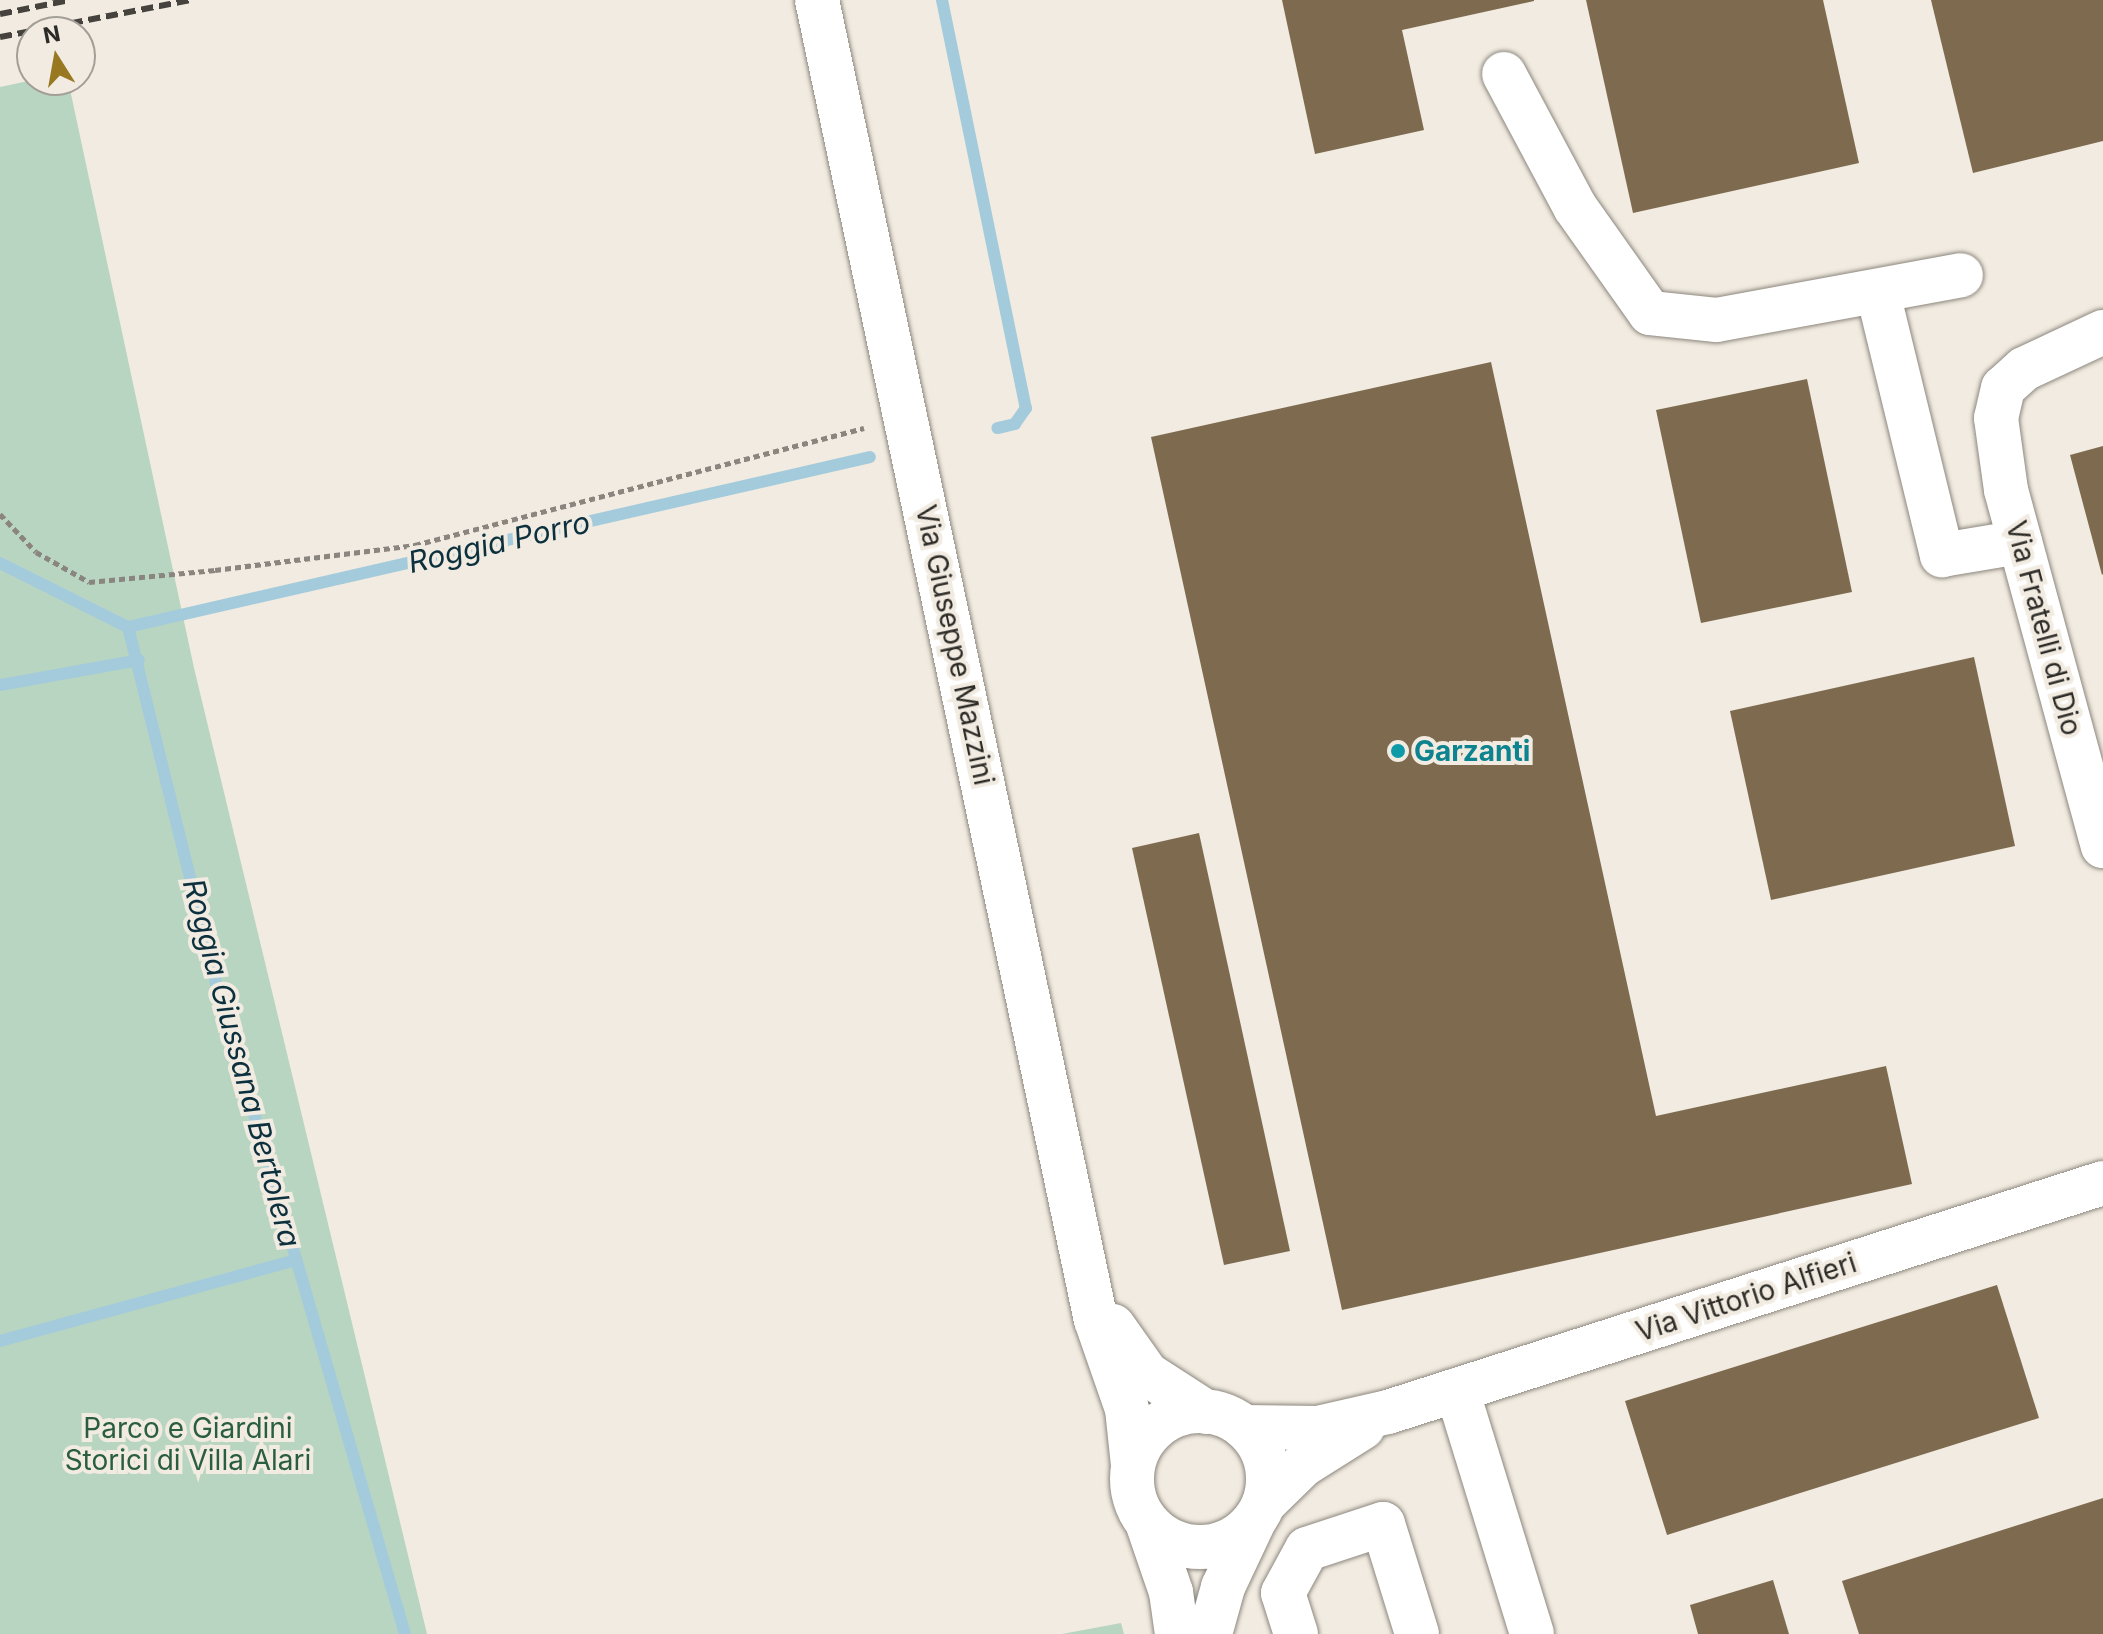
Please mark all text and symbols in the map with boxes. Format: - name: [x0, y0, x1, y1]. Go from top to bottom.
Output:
- north arrow: [16, 16, 96, 96]
- text: N: [41, 20, 63, 49]
- street label: Via Giuseppe Mazzini: [909, 502, 1001, 788]
- water label: Roggia Porro: [405, 504, 593, 580]
- street label: Via Fratelli di Dio: [1999, 517, 2089, 739]
- place label: Garzanti: [1414, 734, 1530, 768]
- marker: Garzanti: [1389, 742, 1407, 760]
- water label: Roggia Giussana Bertolera: [175, 875, 309, 1251]
- street label: Via Vittorio Alfieri: [1632, 1246, 1860, 1348]
- park label: Parco e Giardini Storici di Villa Alari: [65, 1411, 311, 1477]

